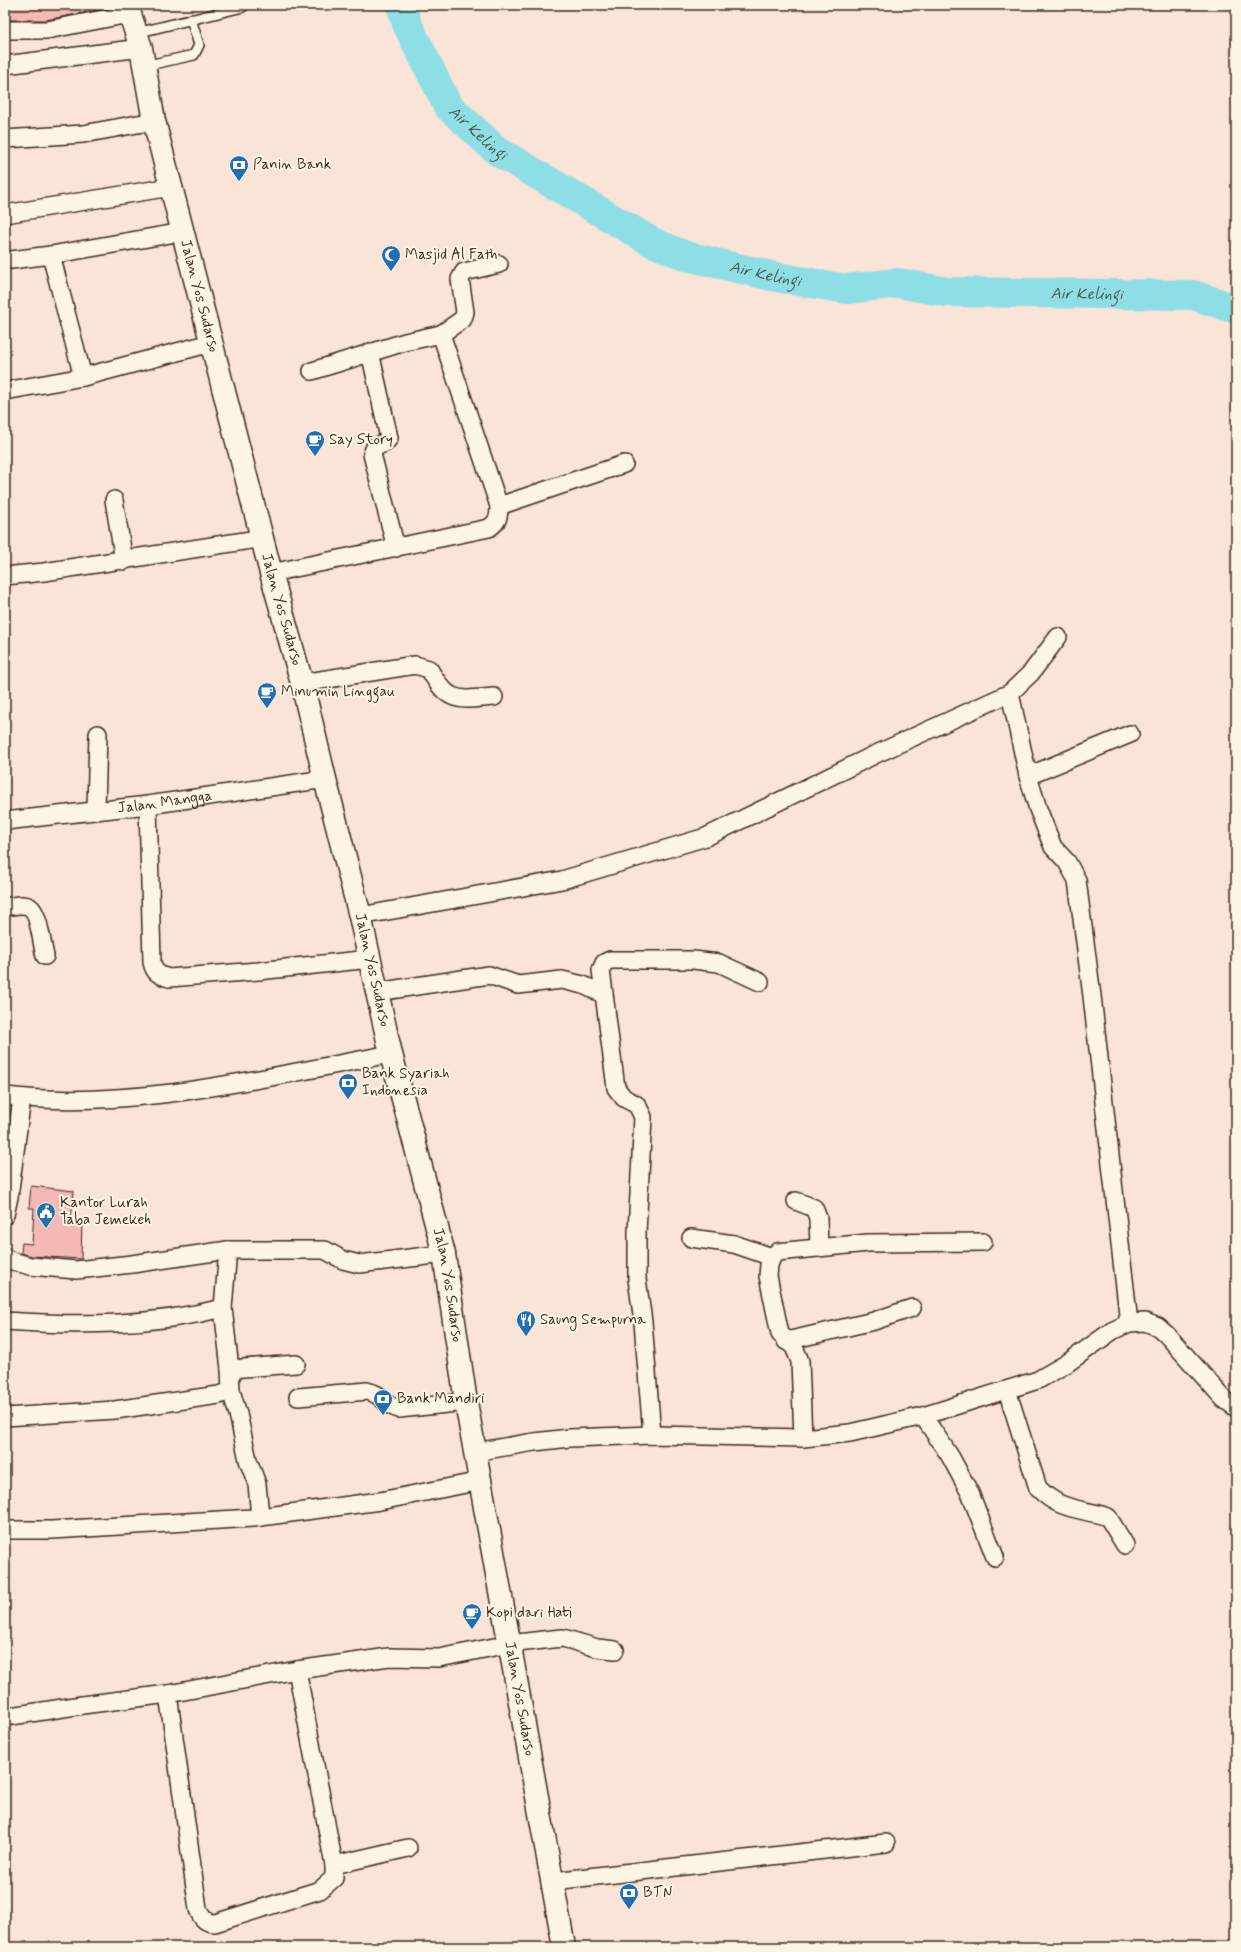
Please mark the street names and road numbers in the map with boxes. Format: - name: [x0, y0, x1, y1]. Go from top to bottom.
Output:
- street label: Jalan Yos Sudarso: [175, 237, 224, 355]
- street label: Jalan Yos Sudarso: [256, 551, 307, 668]
- street label: Jalan Mangga: [117, 786, 214, 818]
- street label: Jalan Yos Sudarso: [350, 911, 395, 1029]
- street label: Jalan Yos Sudarso: [427, 1225, 467, 1344]
- street label: Jalan Yos Sudarso: [499, 1640, 539, 1758]

